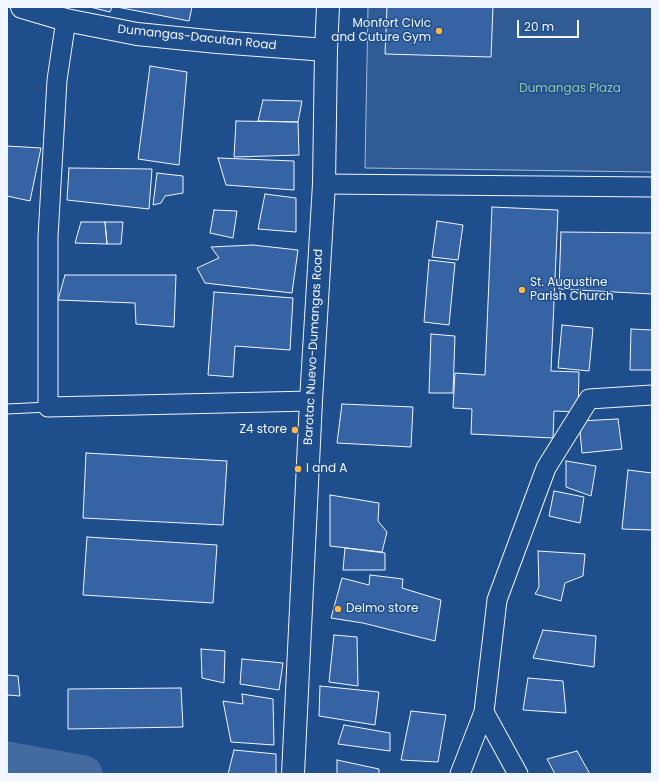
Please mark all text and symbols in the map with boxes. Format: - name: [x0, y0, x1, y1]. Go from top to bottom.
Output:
- scale bar: [519, 12, 581, 38]
- place label: Monfort Civic and Cuture Gym: [331, 17, 431, 45]
- text: 20 m: [524, 18, 554, 35]
- street label: Dumangas-Dacutan Road: [117, 23, 277, 53]
- marker: Monfort Civic and Cuture Gym: [434, 26, 444, 36]
- park label: Dumangas Plaza: [519, 82, 621, 96]
- street label: Barotac Nuevo-Dumangas Road: [302, 249, 326, 445]
- place label: St. Augustine Parish Church: [530, 276, 614, 304]
- marker: St. Augustine Parish Church: [517, 285, 527, 295]
- place label: Z4 store: [240, 423, 287, 437]
- marker: Z4 store: [290, 425, 300, 435]
- place label: I and A: [306, 462, 347, 476]
- marker: I and A: [293, 464, 303, 474]
- place label: Delmo store: [346, 602, 418, 616]
- marker: Delmo store: [333, 604, 343, 614]

